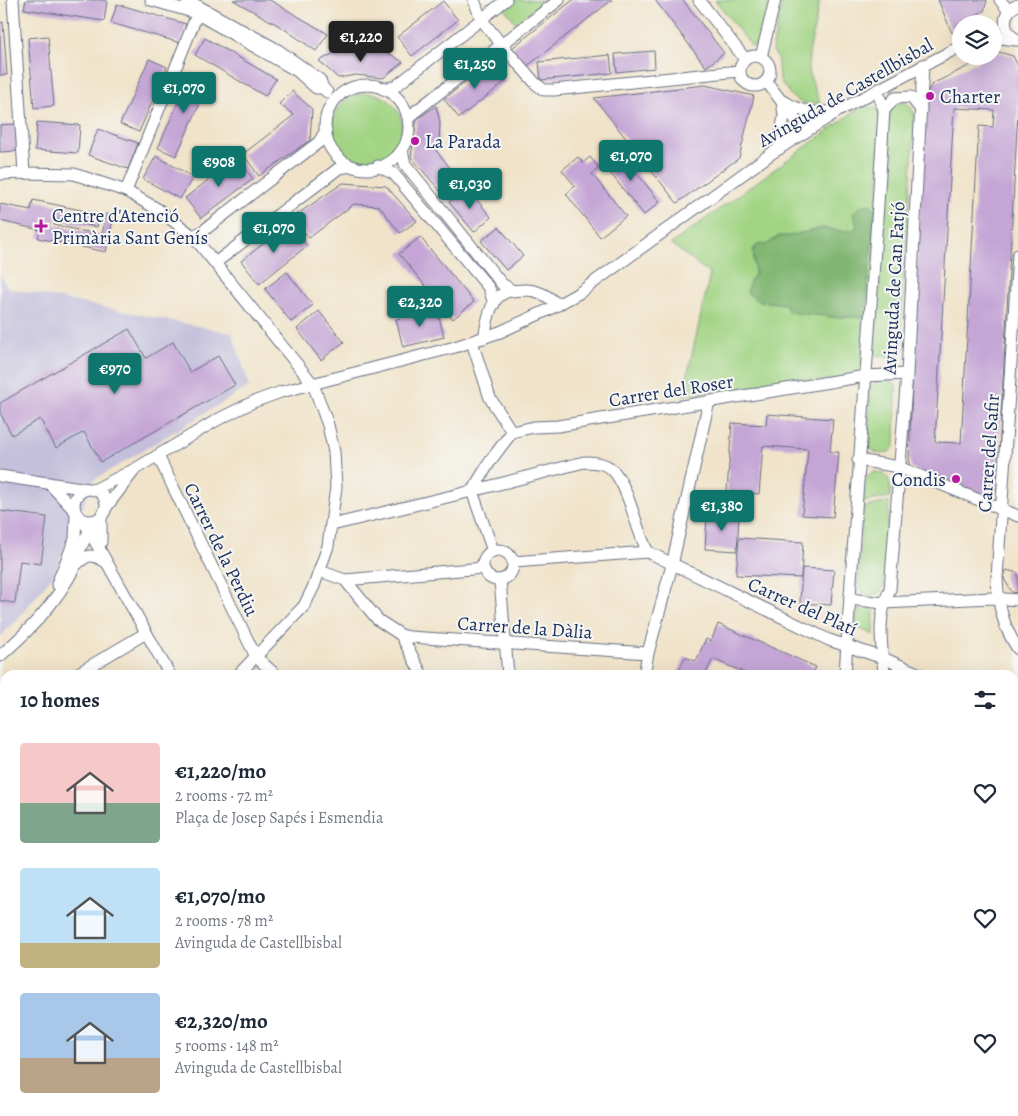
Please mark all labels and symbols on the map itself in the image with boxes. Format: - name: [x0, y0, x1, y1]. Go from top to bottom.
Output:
- pin: €1,220: [320, 20, 402, 63]
- street label: Avinguda de Castellbisbal: [752, 32, 938, 154]
- pin: €1,250: [434, 48, 516, 90]
- pin: €1,070: [143, 72, 225, 114]
- place label: Charter: [940, 84, 1000, 110]
- marker: Charter: [924, 90, 936, 102]
- place label: La Parada: [425, 129, 501, 155]
- marker: La Parada: [409, 135, 421, 147]
- pin: €1,070: [590, 140, 672, 182]
- pin: €908: [189, 146, 249, 188]
- pin: €1,030: [429, 168, 511, 210]
- street label: Avinguda de Can Fatjó: [876, 201, 912, 376]
- place label: Centre d'Atenció Primària Sant Genís: [52, 203, 208, 251]
- pin: €1,070: [233, 212, 315, 254]
- marker: Centre d'Atenció Primària Sant Genís: [34, 219, 48, 233]
- pin: €2,320: [379, 286, 461, 328]
- pin: €970: [85, 352, 145, 395]
- street label: Carrer del Roser: [607, 368, 735, 414]
- street label: Carrer del Safir: [972, 393, 1006, 513]
- place label: Condis: [891, 467, 946, 493]
- marker: Condis: [950, 473, 962, 485]
- street label: Carrer de la Perdiu: [178, 478, 265, 621]
- pin: €1,380: [681, 490, 763, 532]
- street label: Carrer del Platí: [744, 571, 861, 643]
- street label: Carrer de la Dàlia: [456, 610, 594, 646]

